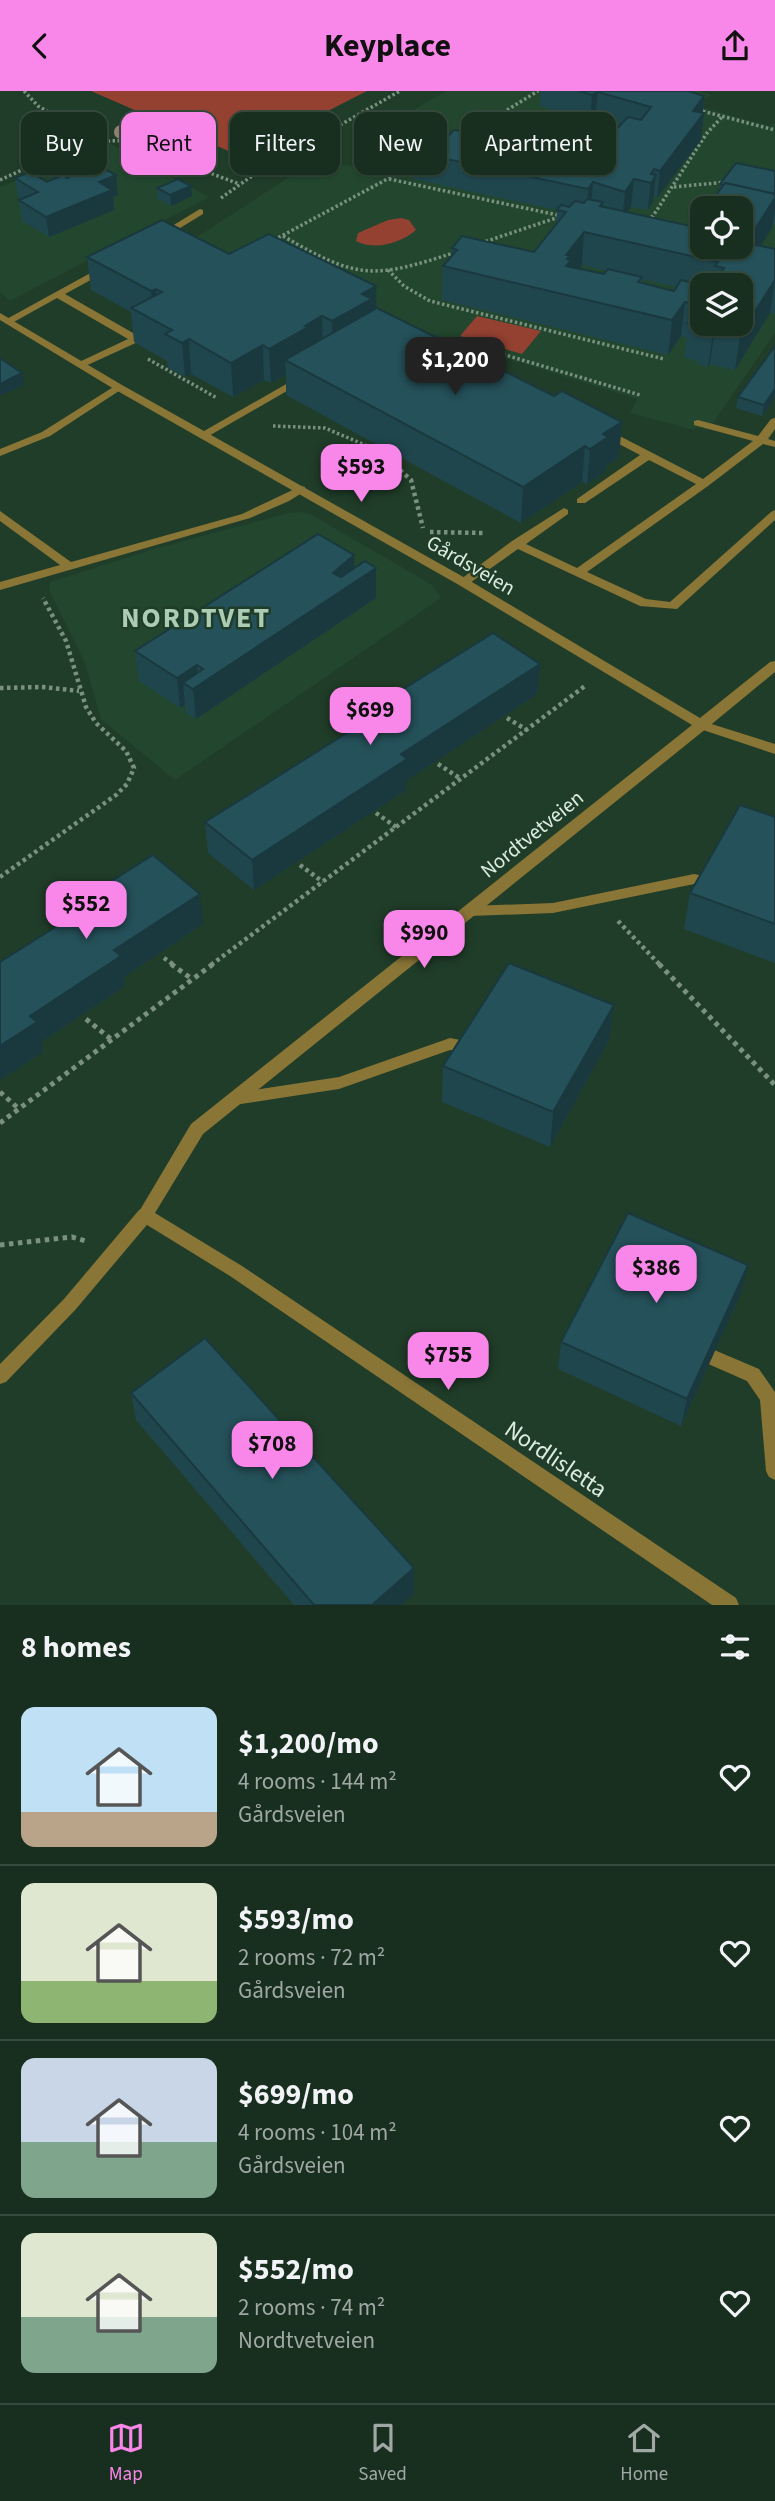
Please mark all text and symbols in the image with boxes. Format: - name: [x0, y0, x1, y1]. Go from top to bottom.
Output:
- text: Keyplace: [324, 23, 451, 69]
- icon: back: [21, 27, 59, 65]
- icon: share: [716, 27, 754, 65]
- chip: Buy: [21, 112, 107, 175]
- chip: Rent: [121, 112, 216, 175]
- chip: Filters: [230, 112, 340, 175]
- chip: New: [354, 112, 447, 175]
- chip: Apartment: [461, 112, 616, 175]
- map controls: [690, 196, 753, 336]
- button: locate: [690, 196, 753, 259]
- button: layers: [690, 273, 753, 336]
- pin: $1,200: [398, 337, 512, 397]
- text: $1,200: [421, 343, 489, 376]
- pin: $593: [320, 445, 402, 504]
- text: $593: [337, 450, 385, 483]
- street label: Gårdsveien: [421, 527, 521, 603]
- district label: NORDTVET: [121, 598, 271, 638]
- pin: $699: [329, 687, 411, 747]
- text: $699: [346, 693, 394, 726]
- street label: Nordtvetveien: [474, 783, 590, 885]
- pin: $552: [45, 881, 127, 941]
- text: $552: [62, 887, 110, 920]
- pin: $990: [383, 911, 465, 970]
- text: $990: [400, 916, 448, 949]
- pin: $386: [615, 1245, 697, 1305]
- text: $386: [632, 1251, 680, 1284]
- pin: $755: [407, 1333, 489, 1392]
- text: $755: [424, 1338, 472, 1371]
- street label: Nordlisletta: [497, 1412, 614, 1507]
- pin: $708: [231, 1421, 313, 1481]
- text: $708: [248, 1427, 296, 1460]
- text: 8 homes: [21, 1626, 131, 1669]
- icon: filters: [716, 1628, 754, 1666]
- text: $1,200/mo: [238, 1722, 379, 1765]
- icon: home: [77, 1735, 161, 1819]
- icon: heart: [716, 1758, 754, 1796]
- text: 4 rooms · 144 m²: [238, 1765, 397, 1798]
- text: Gårdsveien: [238, 1798, 346, 1831]
- text: $593/mo: [238, 1898, 354, 1941]
- icon: home: [77, 1911, 161, 1995]
- icon: heart: [716, 1934, 754, 1972]
- text: 2 rooms · 72 m²: [238, 1941, 385, 1974]
- text: Gårdsveien: [238, 1974, 346, 2007]
- text: $699/mo: [238, 2073, 354, 2116]
- icon: home: [77, 2086, 161, 2170]
- icon: heart: [716, 2109, 754, 2147]
- text: 4 rooms · 104 m²: [238, 2116, 397, 2149]
- text: Gårdsveien: [238, 2149, 346, 2182]
- text: $552/mo: [238, 2248, 354, 2291]
- icon: home: [77, 2261, 161, 2345]
- icon: heart: [716, 2284, 754, 2322]
- text: 2 rooms · 74 m²: [238, 2291, 385, 2324]
- text: Nordtvetveien: [238, 2324, 375, 2357]
- tab: Map: [107, 2419, 145, 2488]
- tab: Saved: [358, 2419, 407, 2488]
- tab: Home: [620, 2419, 668, 2488]

